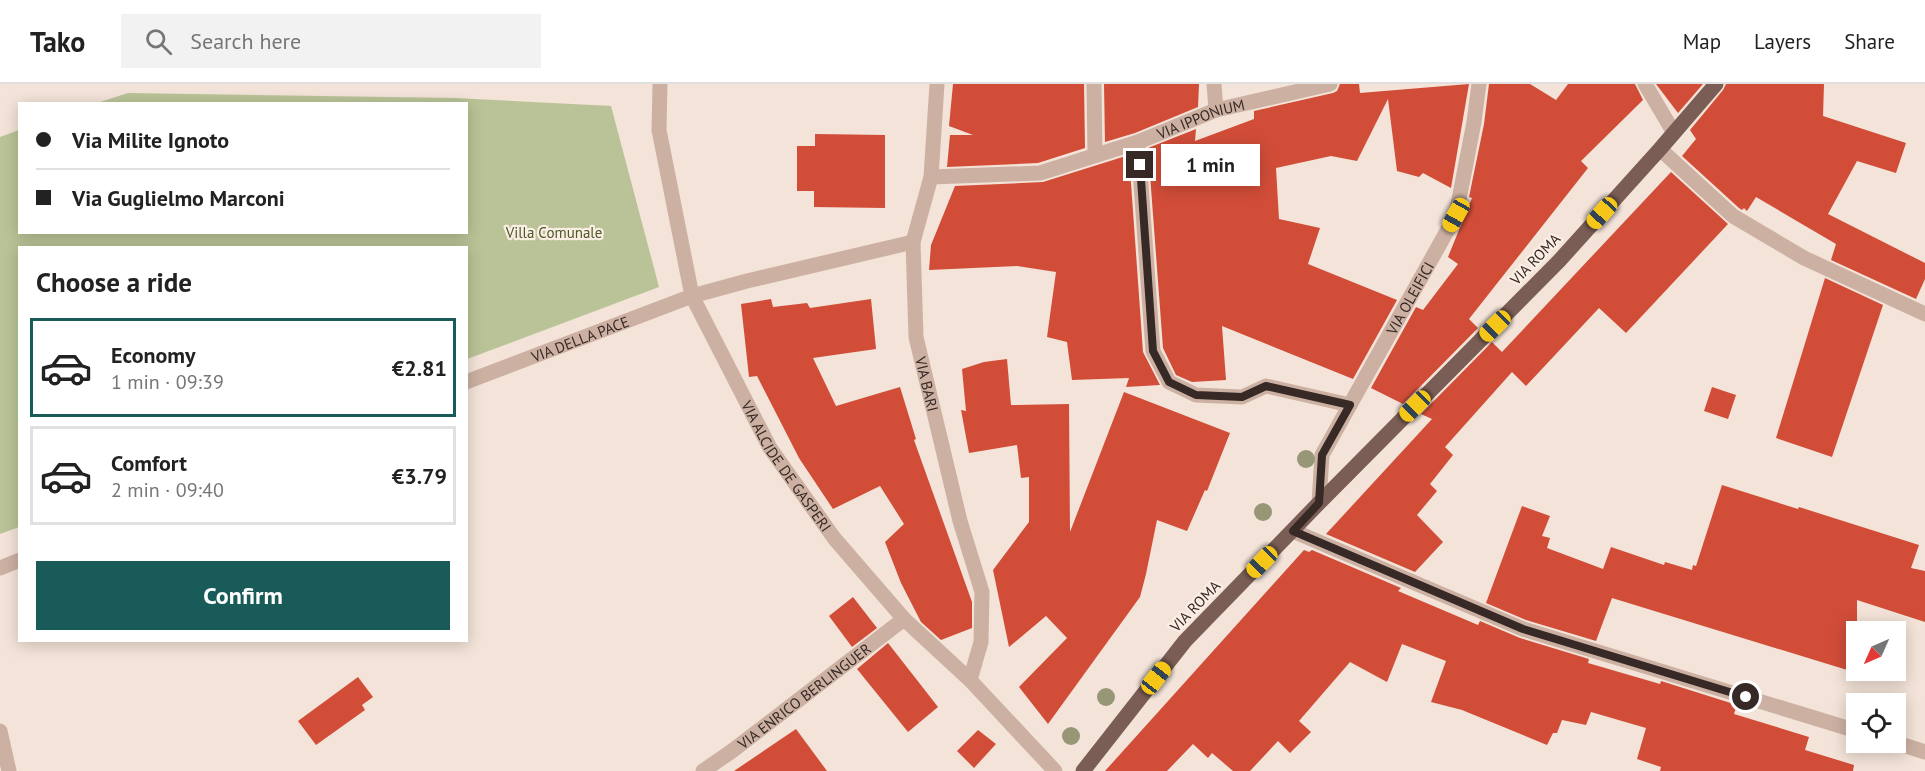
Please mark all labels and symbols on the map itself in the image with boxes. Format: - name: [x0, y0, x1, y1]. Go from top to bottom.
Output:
- street label: VIA IPPONIUM: [1153, 94, 1246, 143]
- callout: 1 min: [1161, 144, 1260, 186]
- route end: [1126, 151, 1153, 178]
- car: [1583, 194, 1621, 232]
- car: [1439, 195, 1473, 235]
- park label: Villa Comunale: [505, 223, 602, 242]
- street label: VIA ROMA: [1505, 229, 1564, 289]
- street label: VIA OLEIFICI: [1381, 258, 1438, 339]
- car: [1476, 307, 1514, 345]
- street label: VIA DELLA PACE: [527, 311, 632, 366]
- street label: VIA BARI: [911, 354, 943, 413]
- car: [1396, 387, 1434, 425]
- street label: VIA ALCIDE DE GASPERI: [737, 396, 836, 535]
- car: [1243, 543, 1281, 581]
- street label: VIA ROMA: [1165, 576, 1224, 636]
- north arrow: [1846, 621, 1906, 681]
- street label: VIA ENRICO BERLINGUER: [733, 639, 874, 753]
- car: [1138, 658, 1174, 698]
- route start: [1732, 683, 1759, 710]

